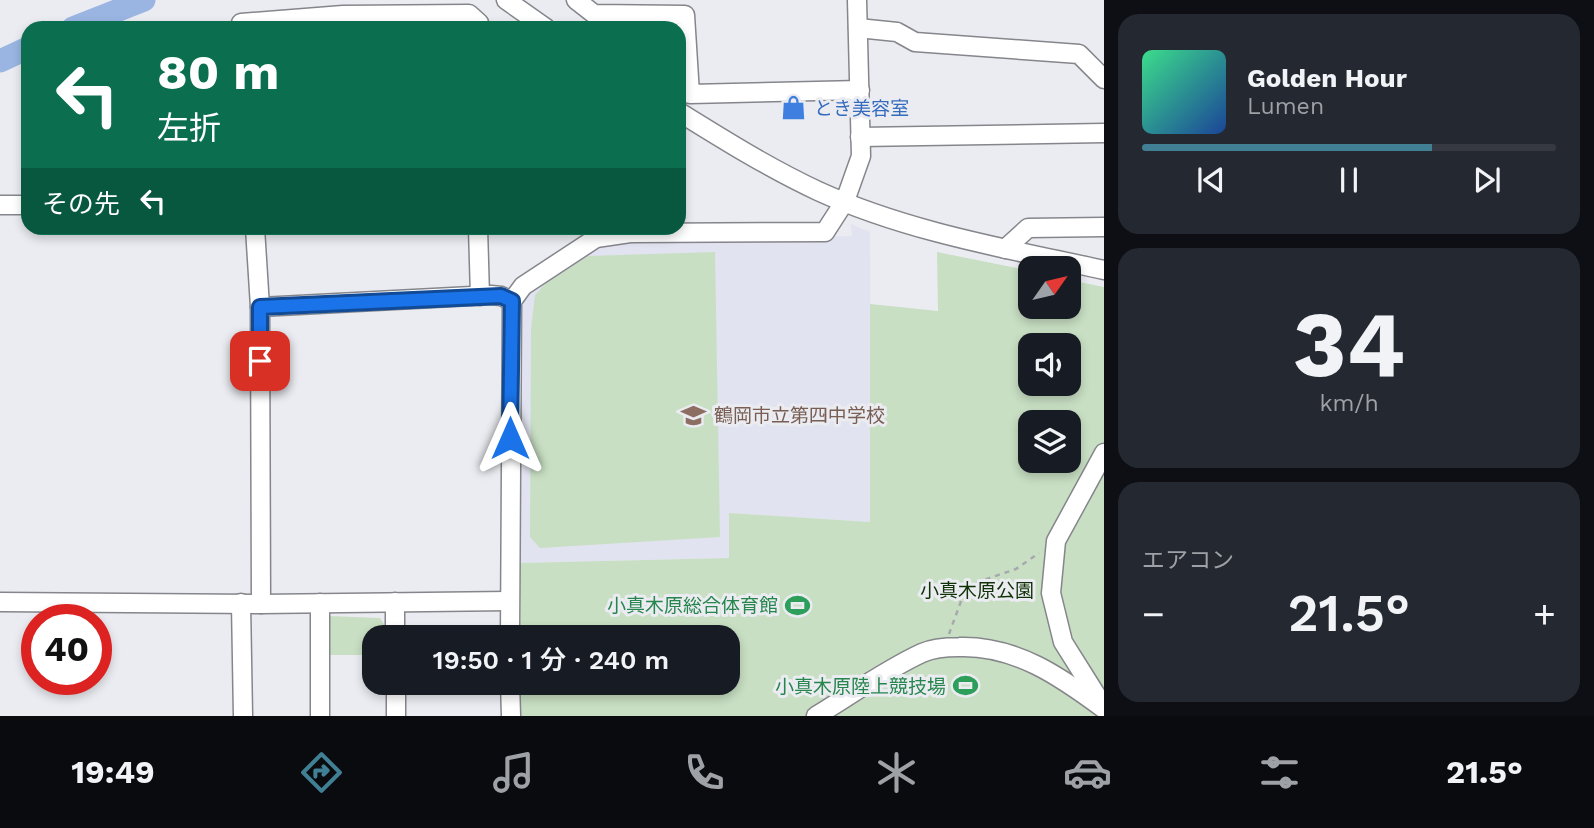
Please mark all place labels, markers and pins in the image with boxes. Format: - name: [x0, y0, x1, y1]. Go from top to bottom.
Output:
- shop icon: とき美容室: [780, 94, 808, 122]
- place label: とき美容室: [814, 97, 909, 120]
- pin: [230, 331, 290, 391]
- school or university icon: 鶴岡市立第四中学校: [680, 401, 708, 429]
- place label: 鶴岡市立第四中学校: [714, 404, 885, 427]
- sports icon: 小真木原総合体育館: [784, 591, 812, 619]
- place label: 小真木原総合体育館: [607, 594, 778, 617]
- sports icon: 小真木原陸上競技場: [952, 672, 980, 700]
- place label: 小真木原陸上競技場: [775, 675, 946, 698]

